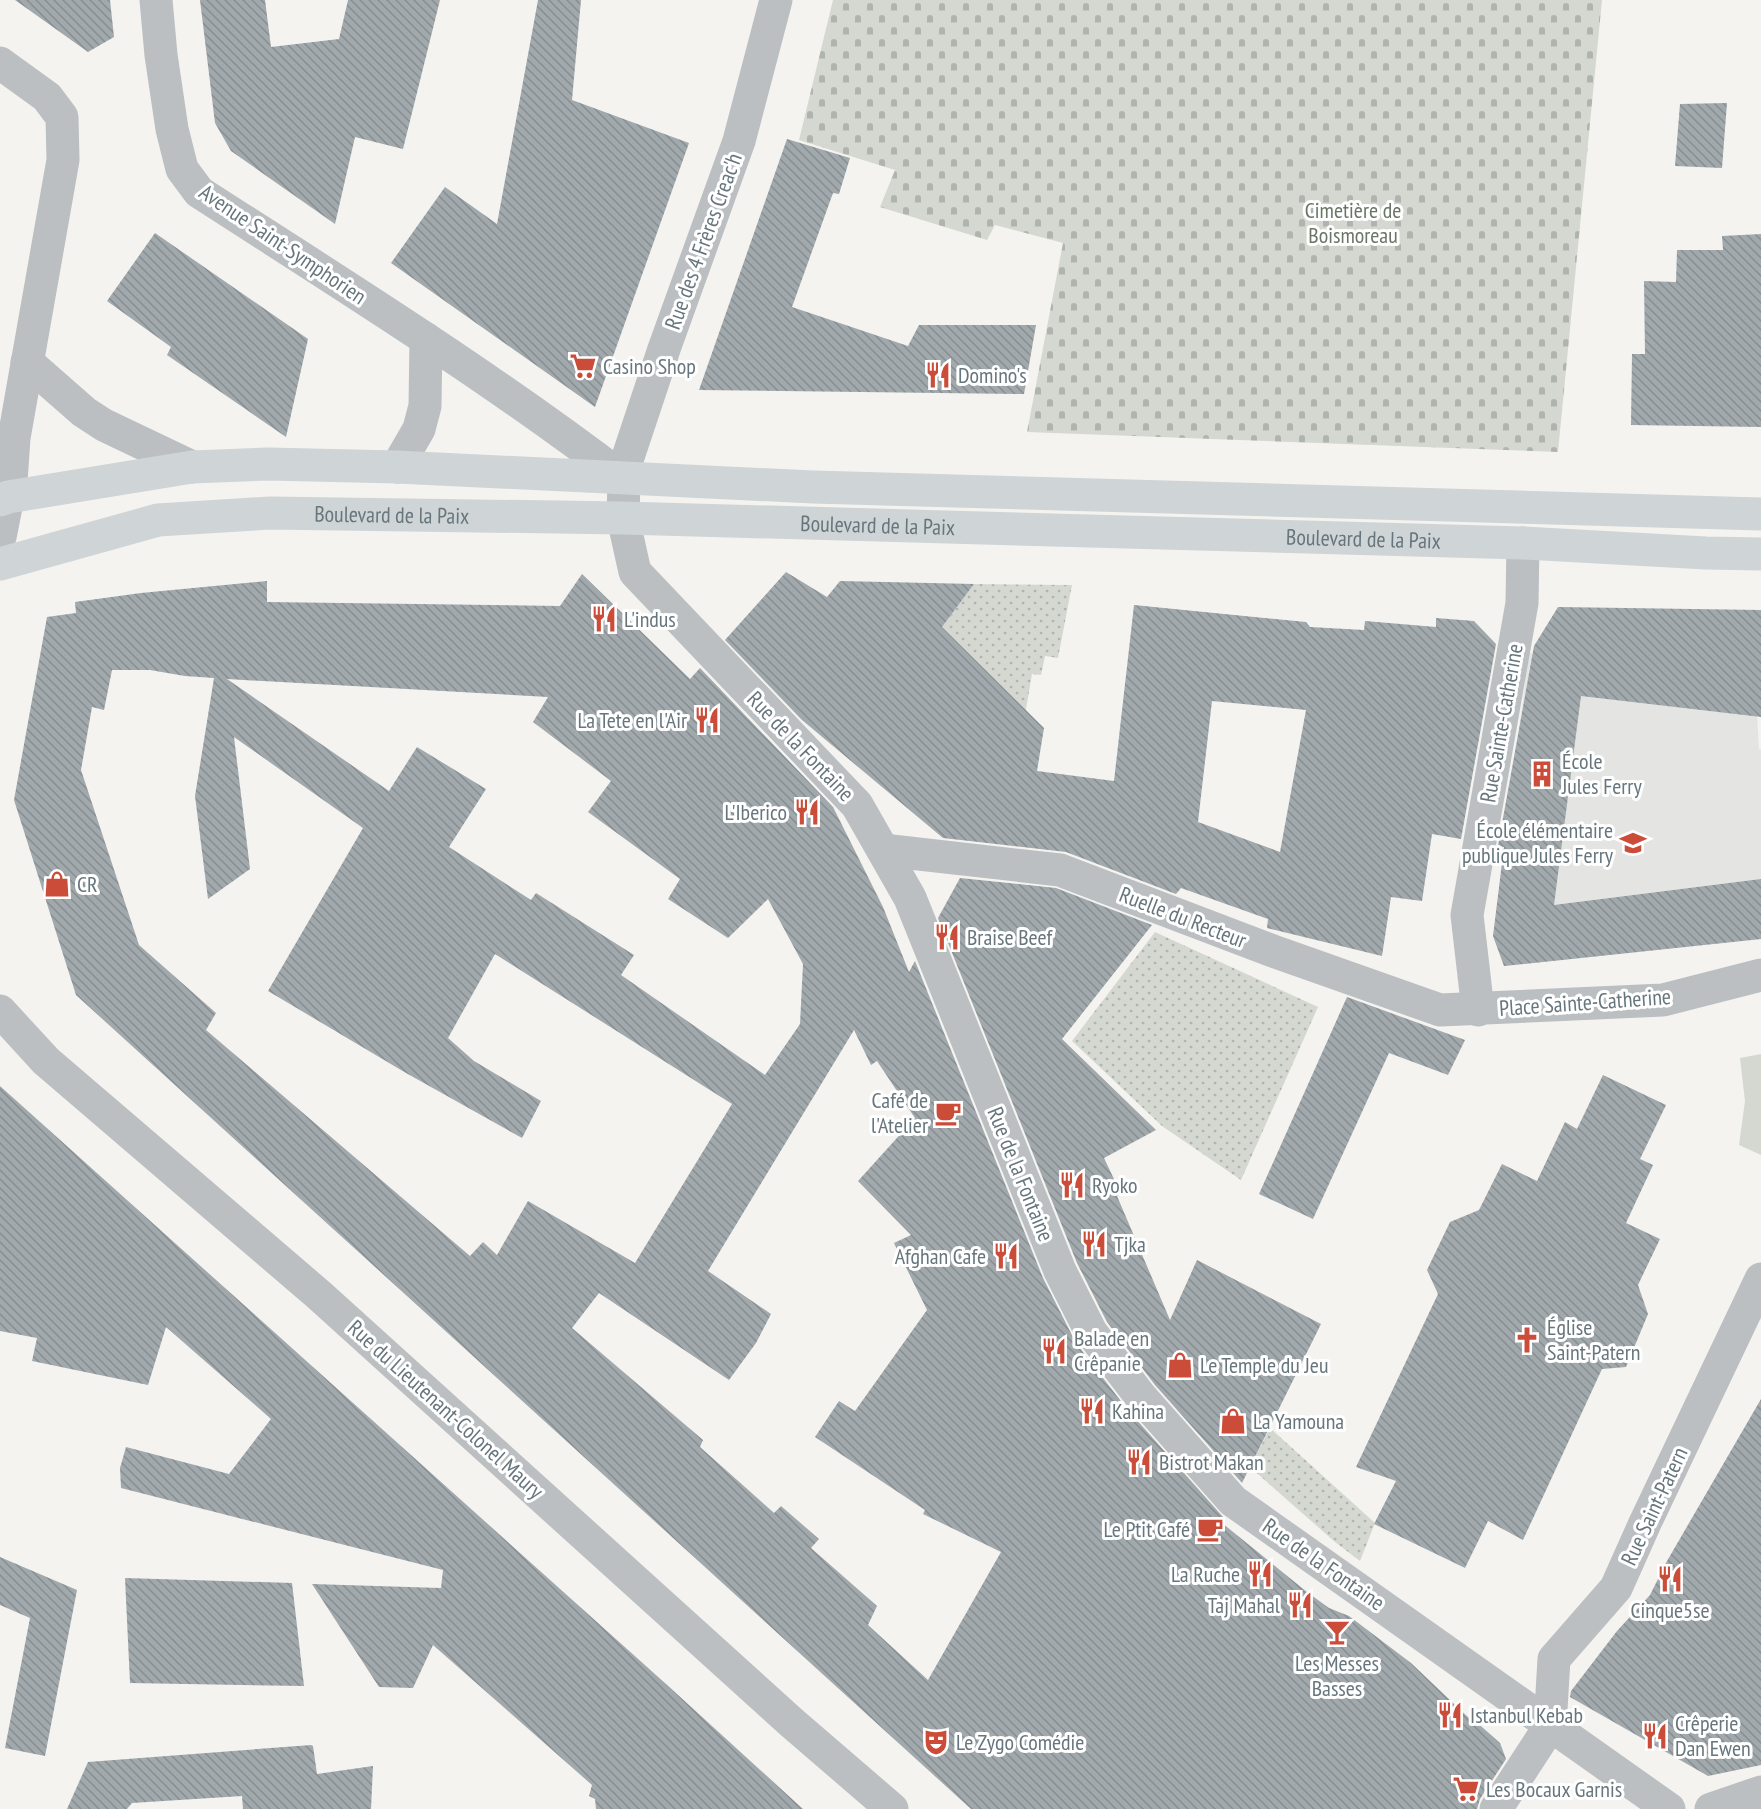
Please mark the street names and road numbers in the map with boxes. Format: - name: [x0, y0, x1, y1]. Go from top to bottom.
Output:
- street label: Rue des 4 Frères Creac'h: [658, 149, 748, 333]
- street label: Avenue Saint-Symphorien: [194, 178, 372, 310]
- street label: Boulevard de la Paix: [314, 500, 469, 530]
- street label: Boulevard de la Paix: [800, 509, 955, 541]
- street label: Boulevard de la Paix: [1286, 522, 1441, 555]
- street label: Rue Sainte-Catherine: [1473, 641, 1529, 805]
- street label: Rue de la Fontaine: [741, 685, 861, 807]
- street label: Ruelle du Recteur: [1115, 880, 1251, 954]
- street label: Place Sainte-Catherine: [1498, 982, 1672, 1022]
- street label: Rue de la Fontaine: [981, 1103, 1061, 1245]
- street label: Rue du Lieutenant-Colonel Maury: [342, 1314, 550, 1505]
- street label: Rue Saint-Patern: [1614, 1442, 1694, 1570]
- street label: Rue de la Fontaine: [1258, 1512, 1390, 1616]

